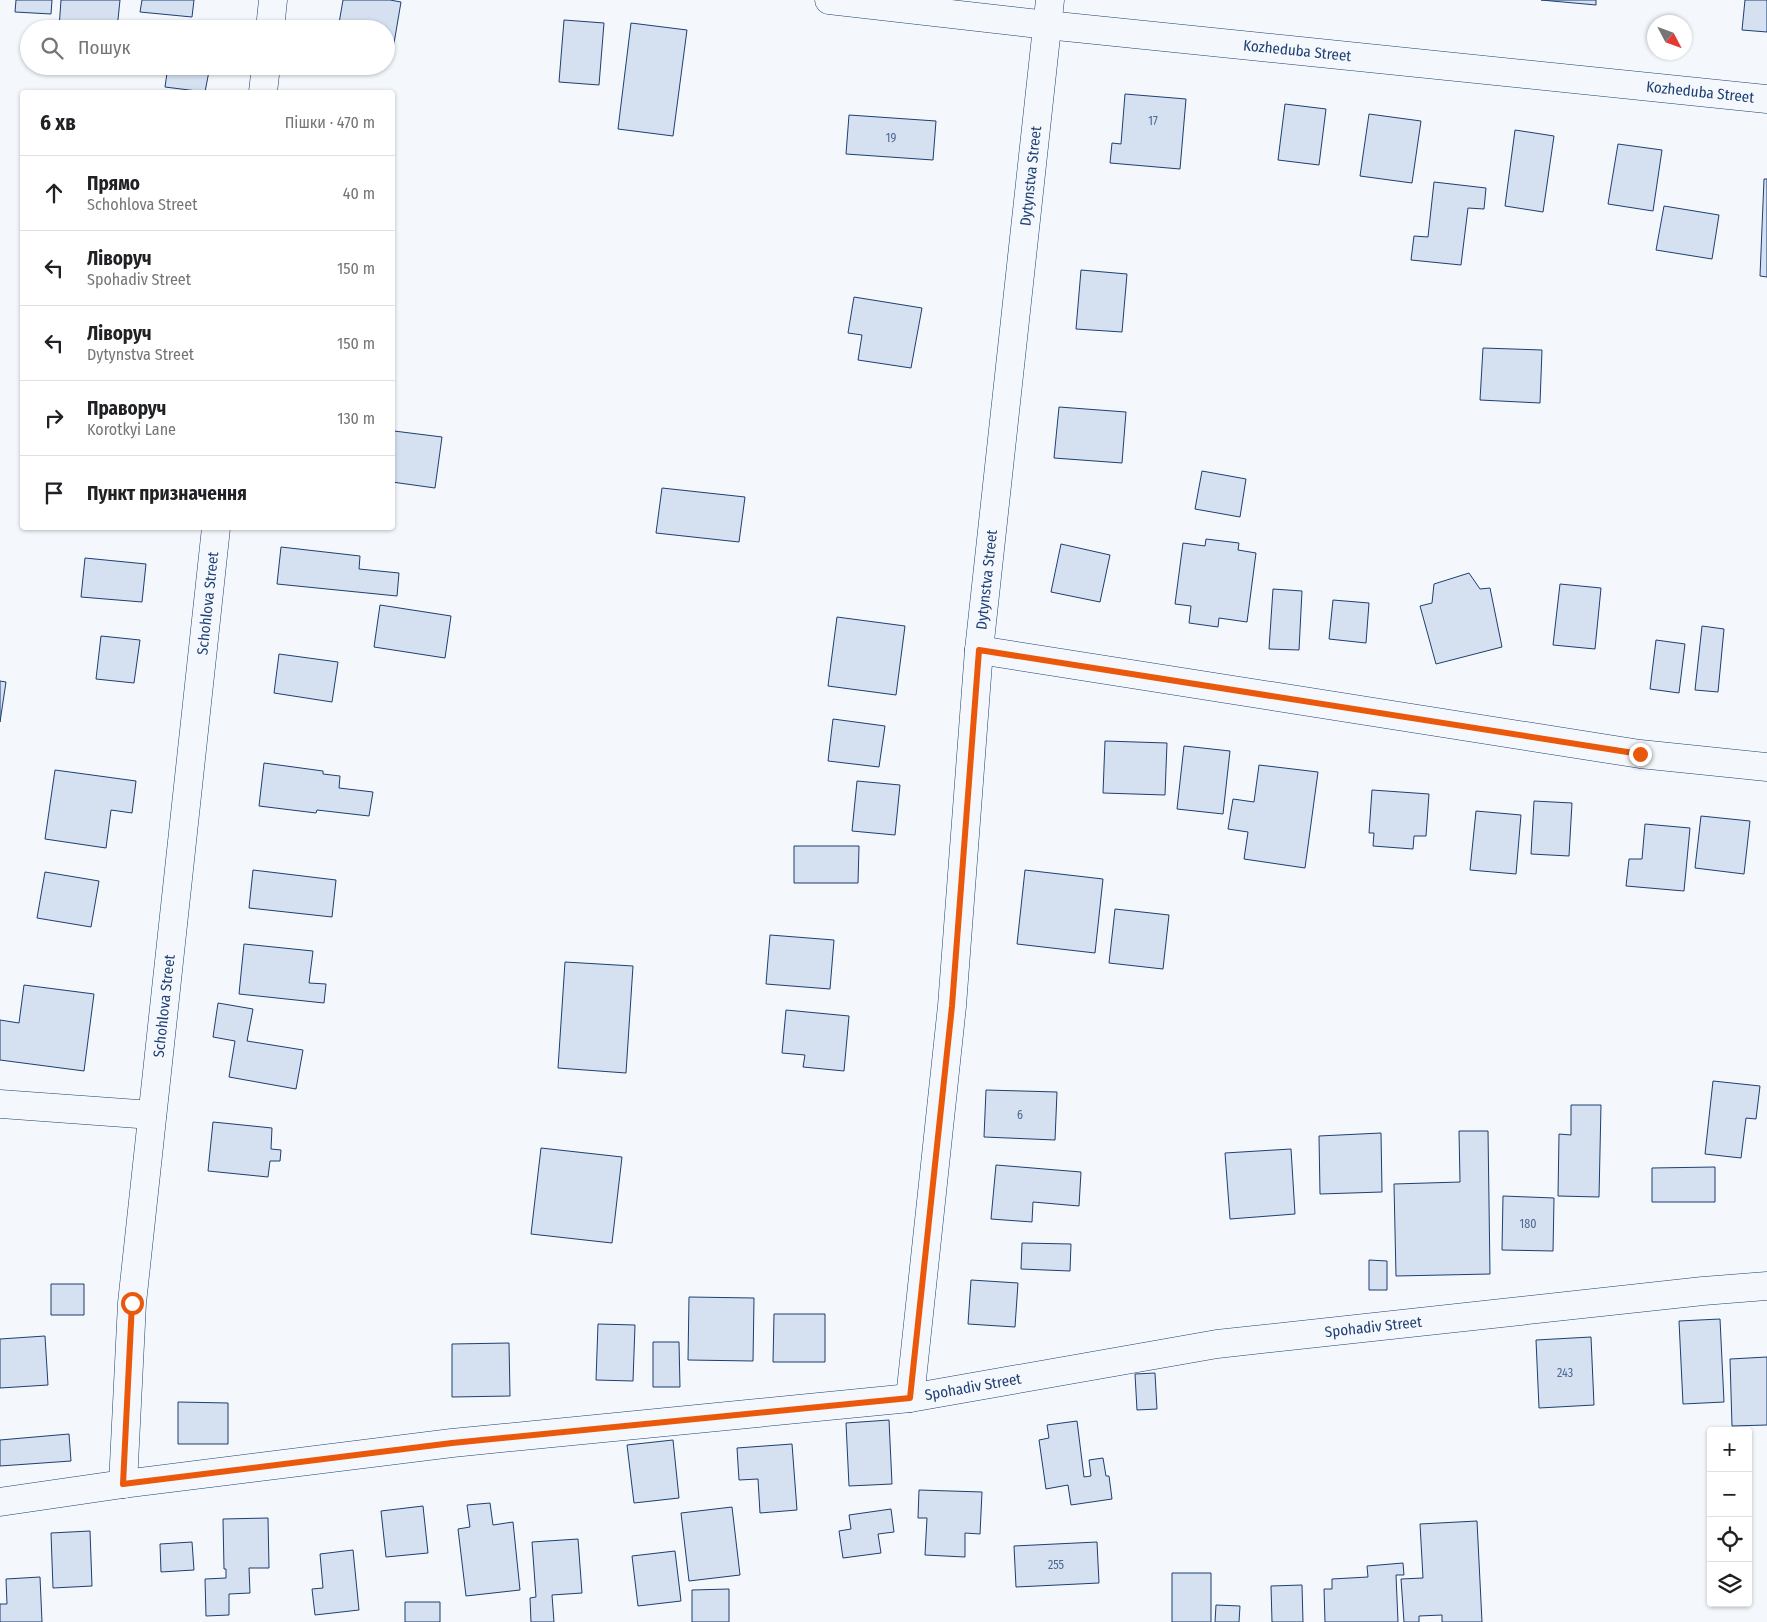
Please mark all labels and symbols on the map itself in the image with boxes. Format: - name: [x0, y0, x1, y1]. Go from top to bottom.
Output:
- north arrow: [1647, 15, 1692, 60]
- street label: Kozheduba Street: [1242, 36, 1352, 65]
- street label: Kozheduba Street: [1645, 78, 1755, 107]
- house number: 17: [1148, 114, 1158, 128]
- street label: Dytynstva Street: [1016, 125, 1045, 227]
- house number: 19: [886, 131, 896, 145]
- street label: Dytynstva Street: [972, 529, 1001, 631]
- street label: Schohlova Street: [193, 551, 222, 656]
- route end: [1629, 743, 1652, 766]
- street label: Schohlova Street: [150, 953, 179, 1058]
- house number: 6: [1017, 1108, 1023, 1122]
- house number: 180: [1520, 1217, 1536, 1231]
- route start: [121, 1292, 144, 1315]
- street label: Spohadiv Street: [1324, 1313, 1423, 1341]
- house number: 243: [1557, 1366, 1573, 1380]
- street label: Spohadiv Street: [923, 1370, 1023, 1404]
- house number: 255: [1048, 1558, 1065, 1572]

